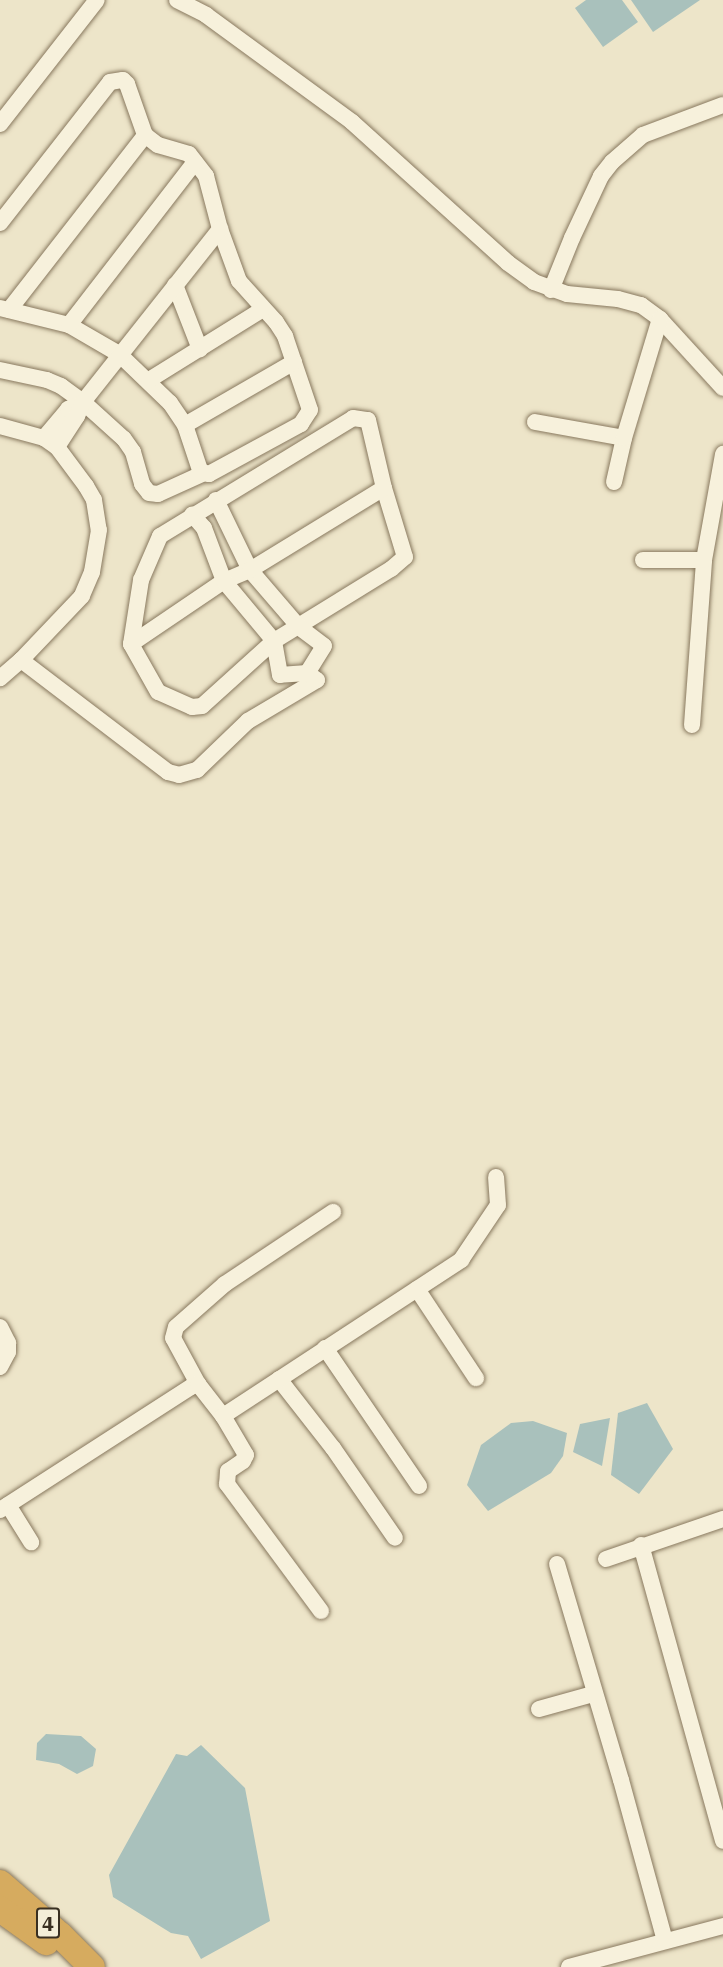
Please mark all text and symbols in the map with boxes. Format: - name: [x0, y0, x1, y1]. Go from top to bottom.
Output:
- road number: 4: [36, 1906, 60, 1940]

